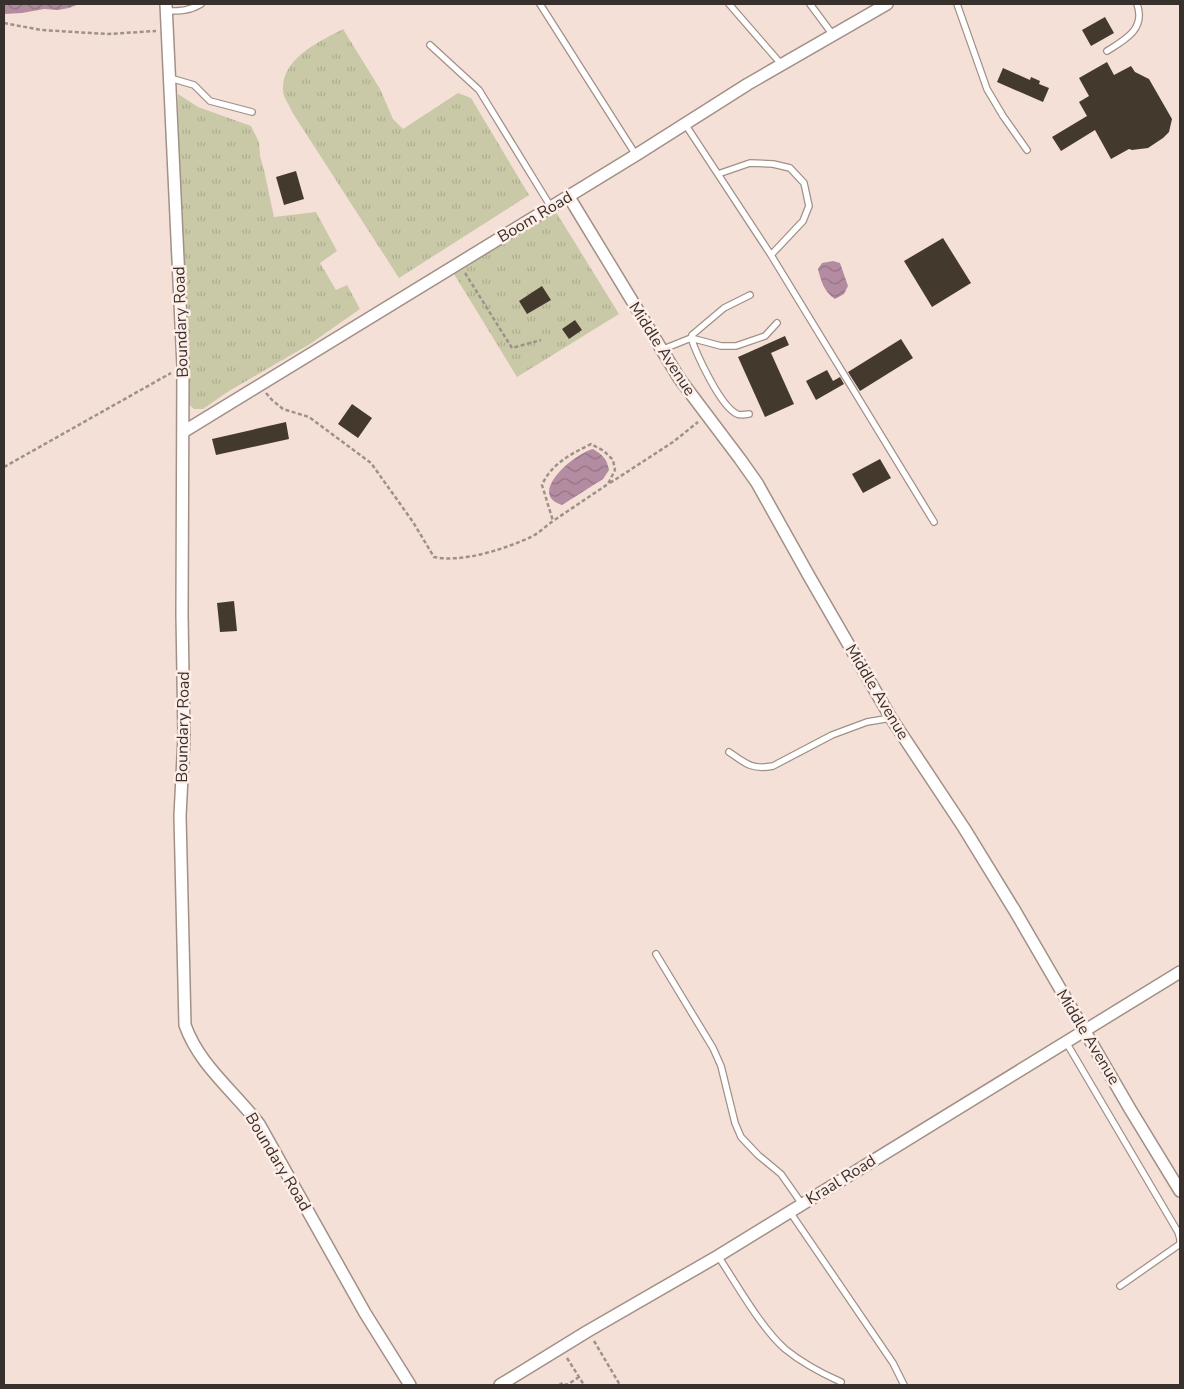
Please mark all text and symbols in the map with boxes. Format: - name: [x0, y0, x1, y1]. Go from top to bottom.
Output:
- street label: Boom Road: [493, 186, 577, 248]
- street label: Boundary Road: [168, 266, 194, 378]
- street label: Middle Avenue: [623, 298, 701, 400]
- street label: Middle Avenue: [840, 640, 914, 744]
- street label: Boundary Road: [171, 671, 195, 783]
- street label: Middle Avenue: [1051, 985, 1125, 1089]
- street label: Boundary Road: [240, 1109, 316, 1215]
- street label: Kraal Road: [802, 1150, 880, 1210]

